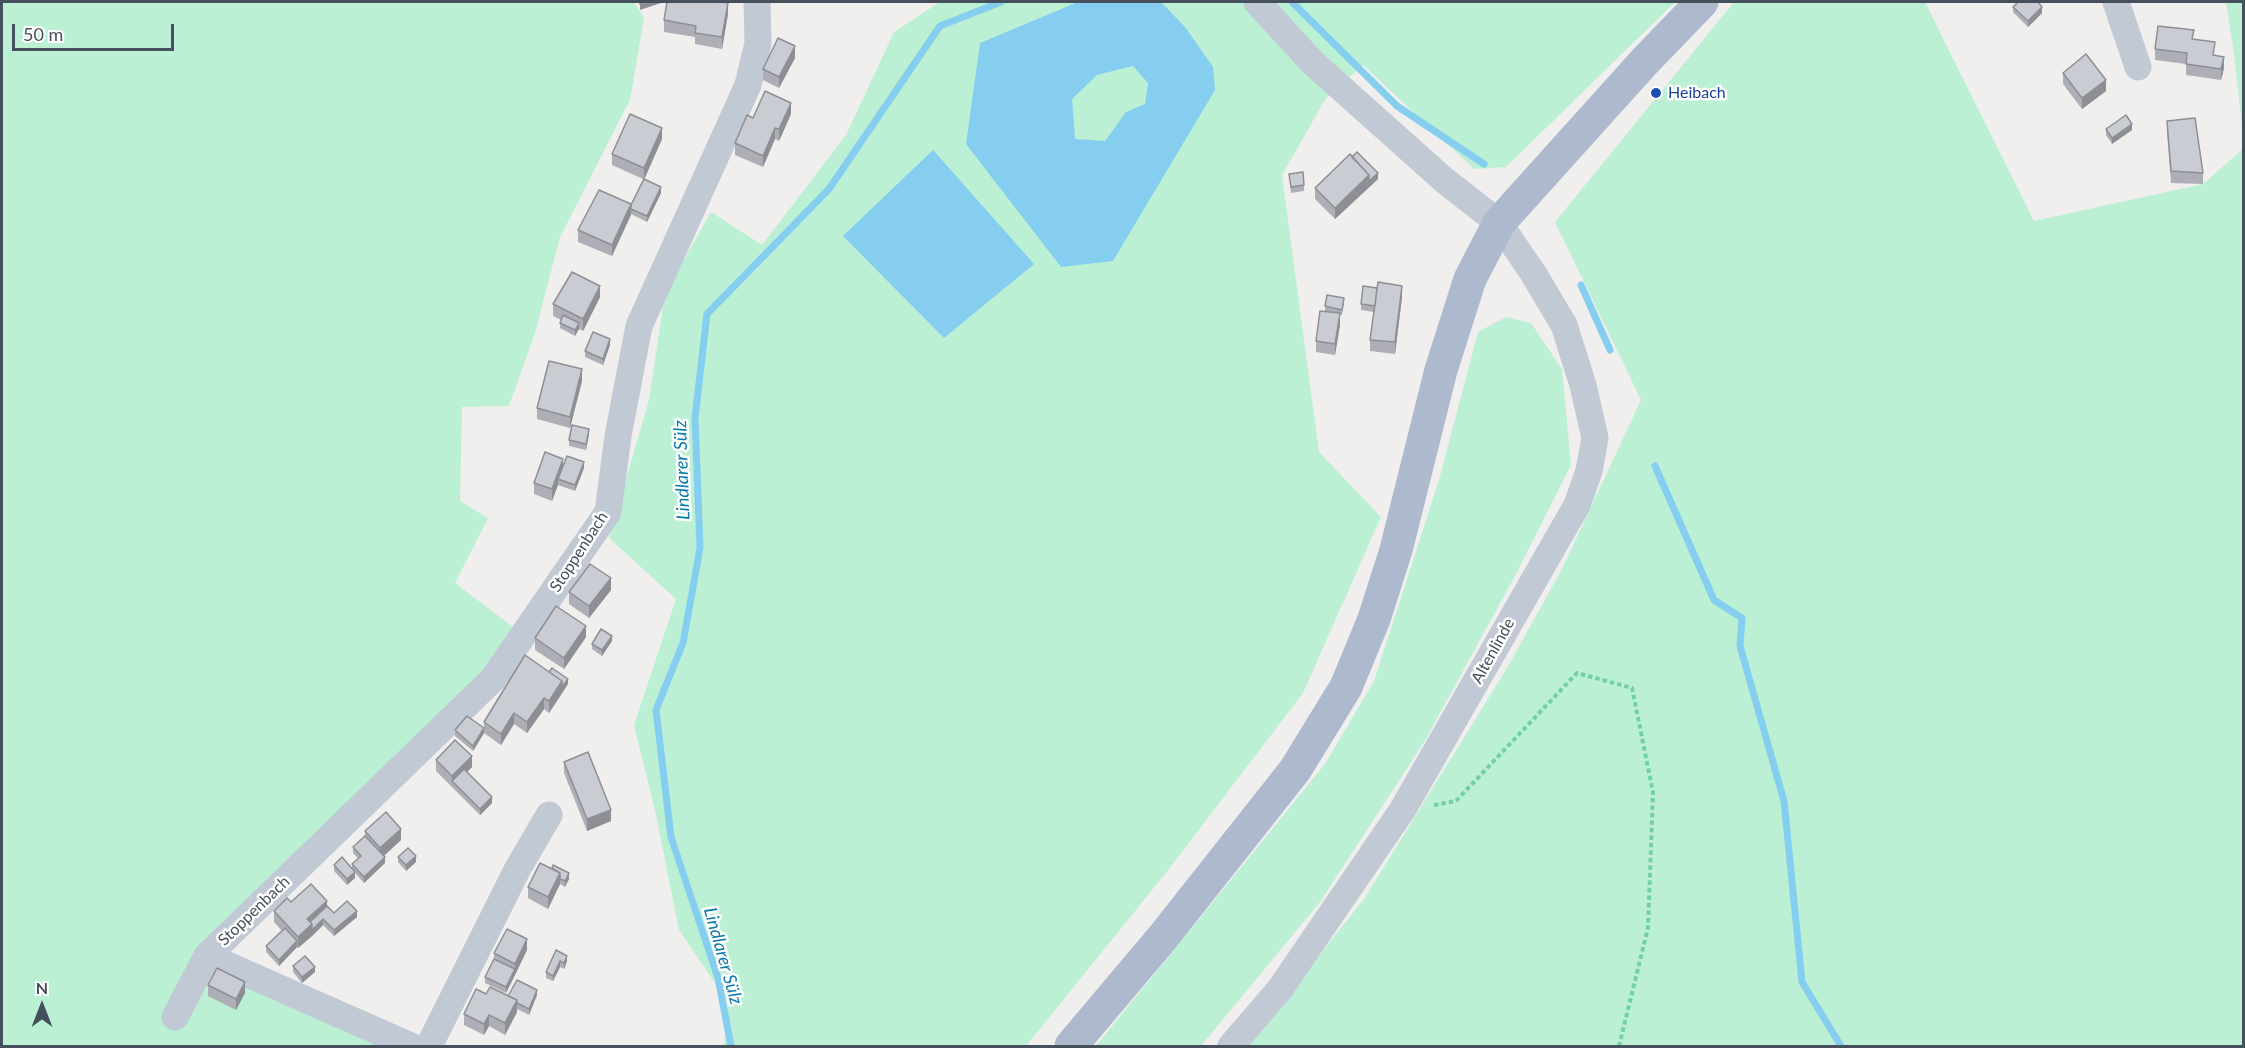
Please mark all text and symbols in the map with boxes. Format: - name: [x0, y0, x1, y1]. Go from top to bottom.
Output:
- scale bar: [15, 12, 177, 50]
- text: 50 m: [23, 23, 63, 45]
- place label: Heibach: [1668, 83, 1726, 103]
- marker: Heibach: [1649, 86, 1663, 100]
- water label: Lindlarer Sülz: [669, 420, 695, 520]
- street label: Stoppenbach: [546, 508, 612, 596]
- street label: Altenlinde: [1467, 615, 1519, 687]
- street label: Stoppenbach: [214, 872, 294, 950]
- water label: Lindlarer Sülz: [699, 905, 747, 1007]
- north arrow: [12, 976, 72, 1036]
- text: N: [36, 978, 48, 997]

